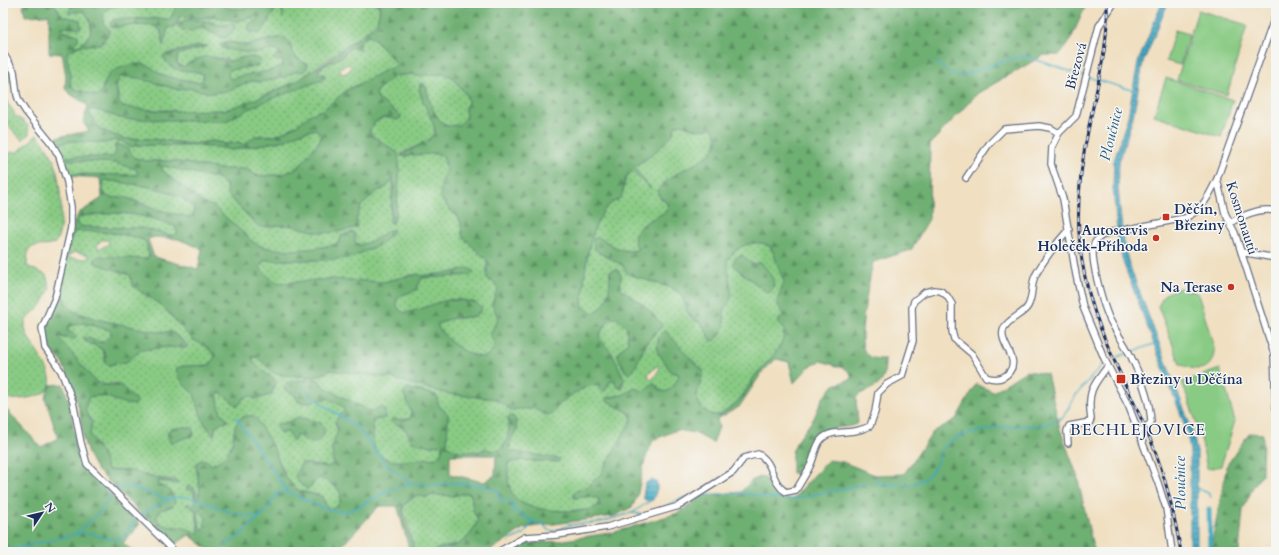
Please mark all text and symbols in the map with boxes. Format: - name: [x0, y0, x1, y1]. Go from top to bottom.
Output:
- street label: Březová: [1061, 40, 1091, 92]
- water label: Ploučnice: [1095, 105, 1127, 163]
- street label: Kosmonautů: [1221, 179, 1263, 257]
- place label: Děčín, Březiny: [1174, 200, 1225, 235]
- marker: Děčín, Březiny: [1161, 212, 1171, 222]
- place label: Autoservis Holeček-Příhoda: [1037, 221, 1148, 256]
- marker: Autoservis Holeček-Příhoda: [1151, 233, 1161, 243]
- place label: Na Terase: [1161, 278, 1223, 297]
- marker: Na Terase: [1226, 282, 1236, 292]
- place label: Březiny u Děčína: [1130, 370, 1243, 389]
- marker: Březiny u Děčína: [1115, 373, 1127, 385]
- district label: BECHLEJOVICE: [1070, 419, 1206, 441]
- water label: Ploučnice: [1170, 455, 1190, 510]
- north arrow: [22, 493, 62, 533]
- text: N: [41, 499, 59, 516]

